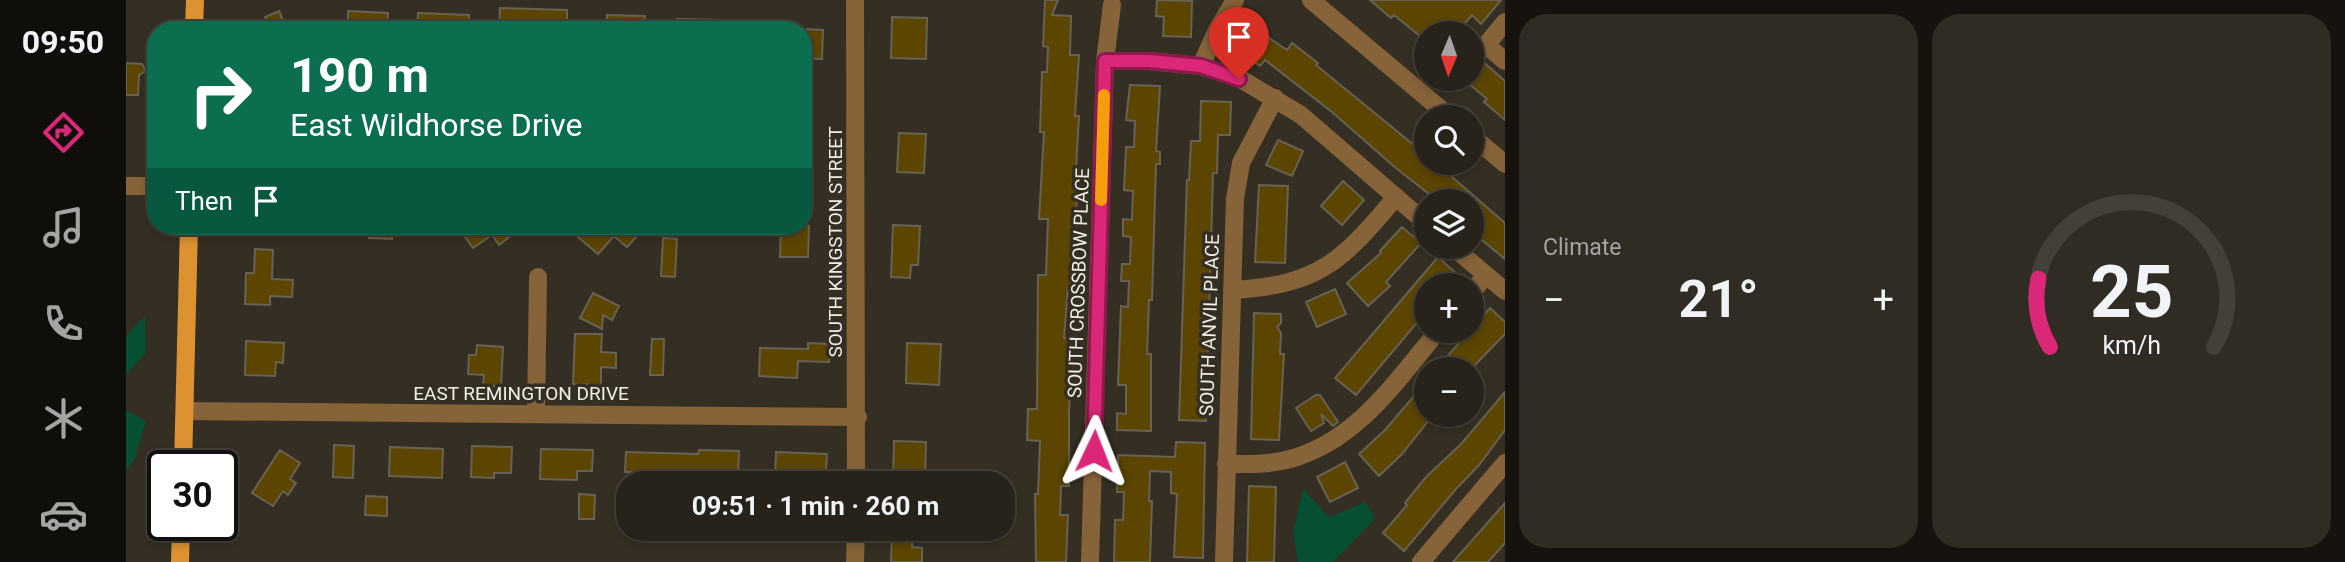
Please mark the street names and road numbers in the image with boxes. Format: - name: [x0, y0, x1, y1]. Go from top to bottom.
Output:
- street label: SOUTH KINGSTON STREET: [824, 126, 847, 358]
- street label: SOUTH CROSSBOW PLACE: [1063, 167, 1094, 399]
- street label: SOUTH ANVIL PLACE: [1195, 233, 1224, 417]
- street label: EAST REMINGTON DRIVE: [413, 382, 629, 405]

